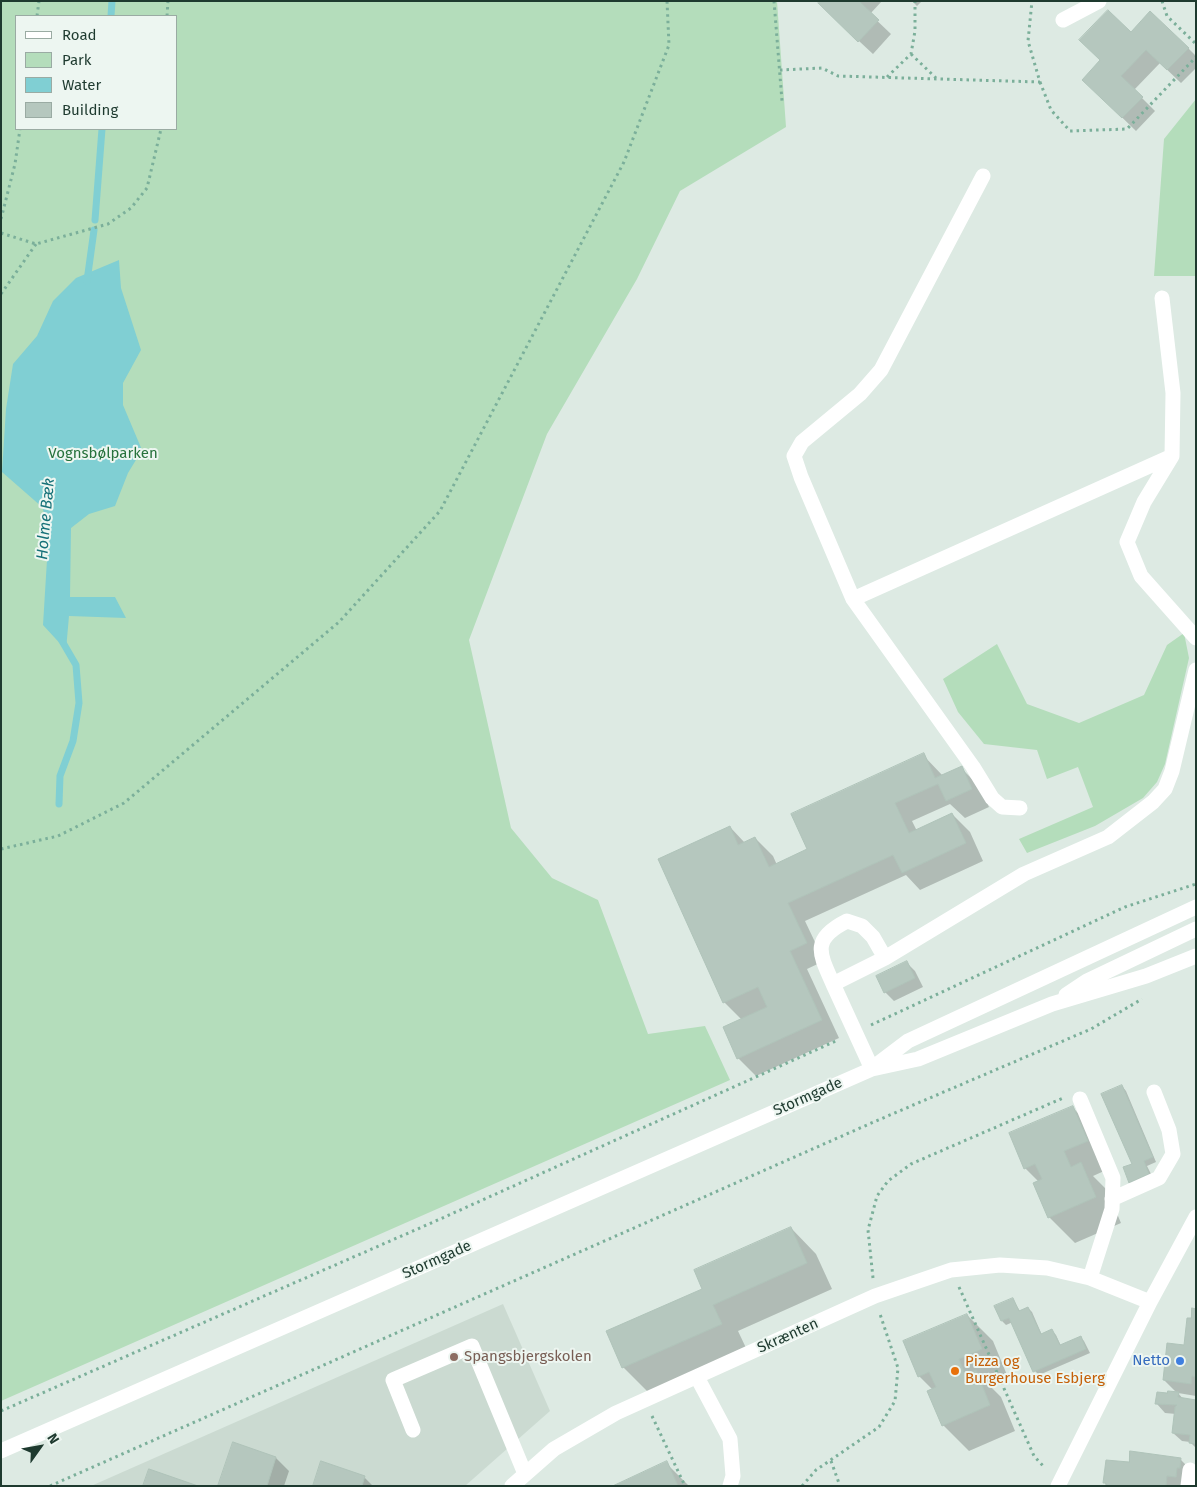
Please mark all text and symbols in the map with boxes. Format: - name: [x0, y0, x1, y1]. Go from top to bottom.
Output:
- legend: [15, 15, 178, 130]
- text: Road: [62, 26, 97, 44]
- text: Park: [62, 51, 92, 69]
- text: Water: [62, 76, 101, 94]
- text: Building: [62, 101, 118, 119]
- park label: Vognsbølparken: [48, 445, 158, 463]
- water label: Holme Bæk: [33, 477, 59, 561]
- street label: Stormgade: [771, 1074, 845, 1120]
- street label: Stormgade: [400, 1237, 474, 1283]
- street label: Skrænten: [755, 1315, 821, 1357]
- place label: Spangsbjergskolen: [464, 1348, 592, 1366]
- marker: Spangsbjergskolen: [448, 1351, 460, 1363]
- place label: Netto: [1132, 1352, 1170, 1370]
- place label: Pizza og Burgerhouse Esbjerg: [965, 1353, 1105, 1388]
- marker: Netto: [1174, 1355, 1186, 1367]
- marker: Pizza og Burgerhouse Esbjerg: [949, 1365, 961, 1377]
- north arrow: [15, 1422, 65, 1472]
- text: N: [43, 1430, 63, 1447]

